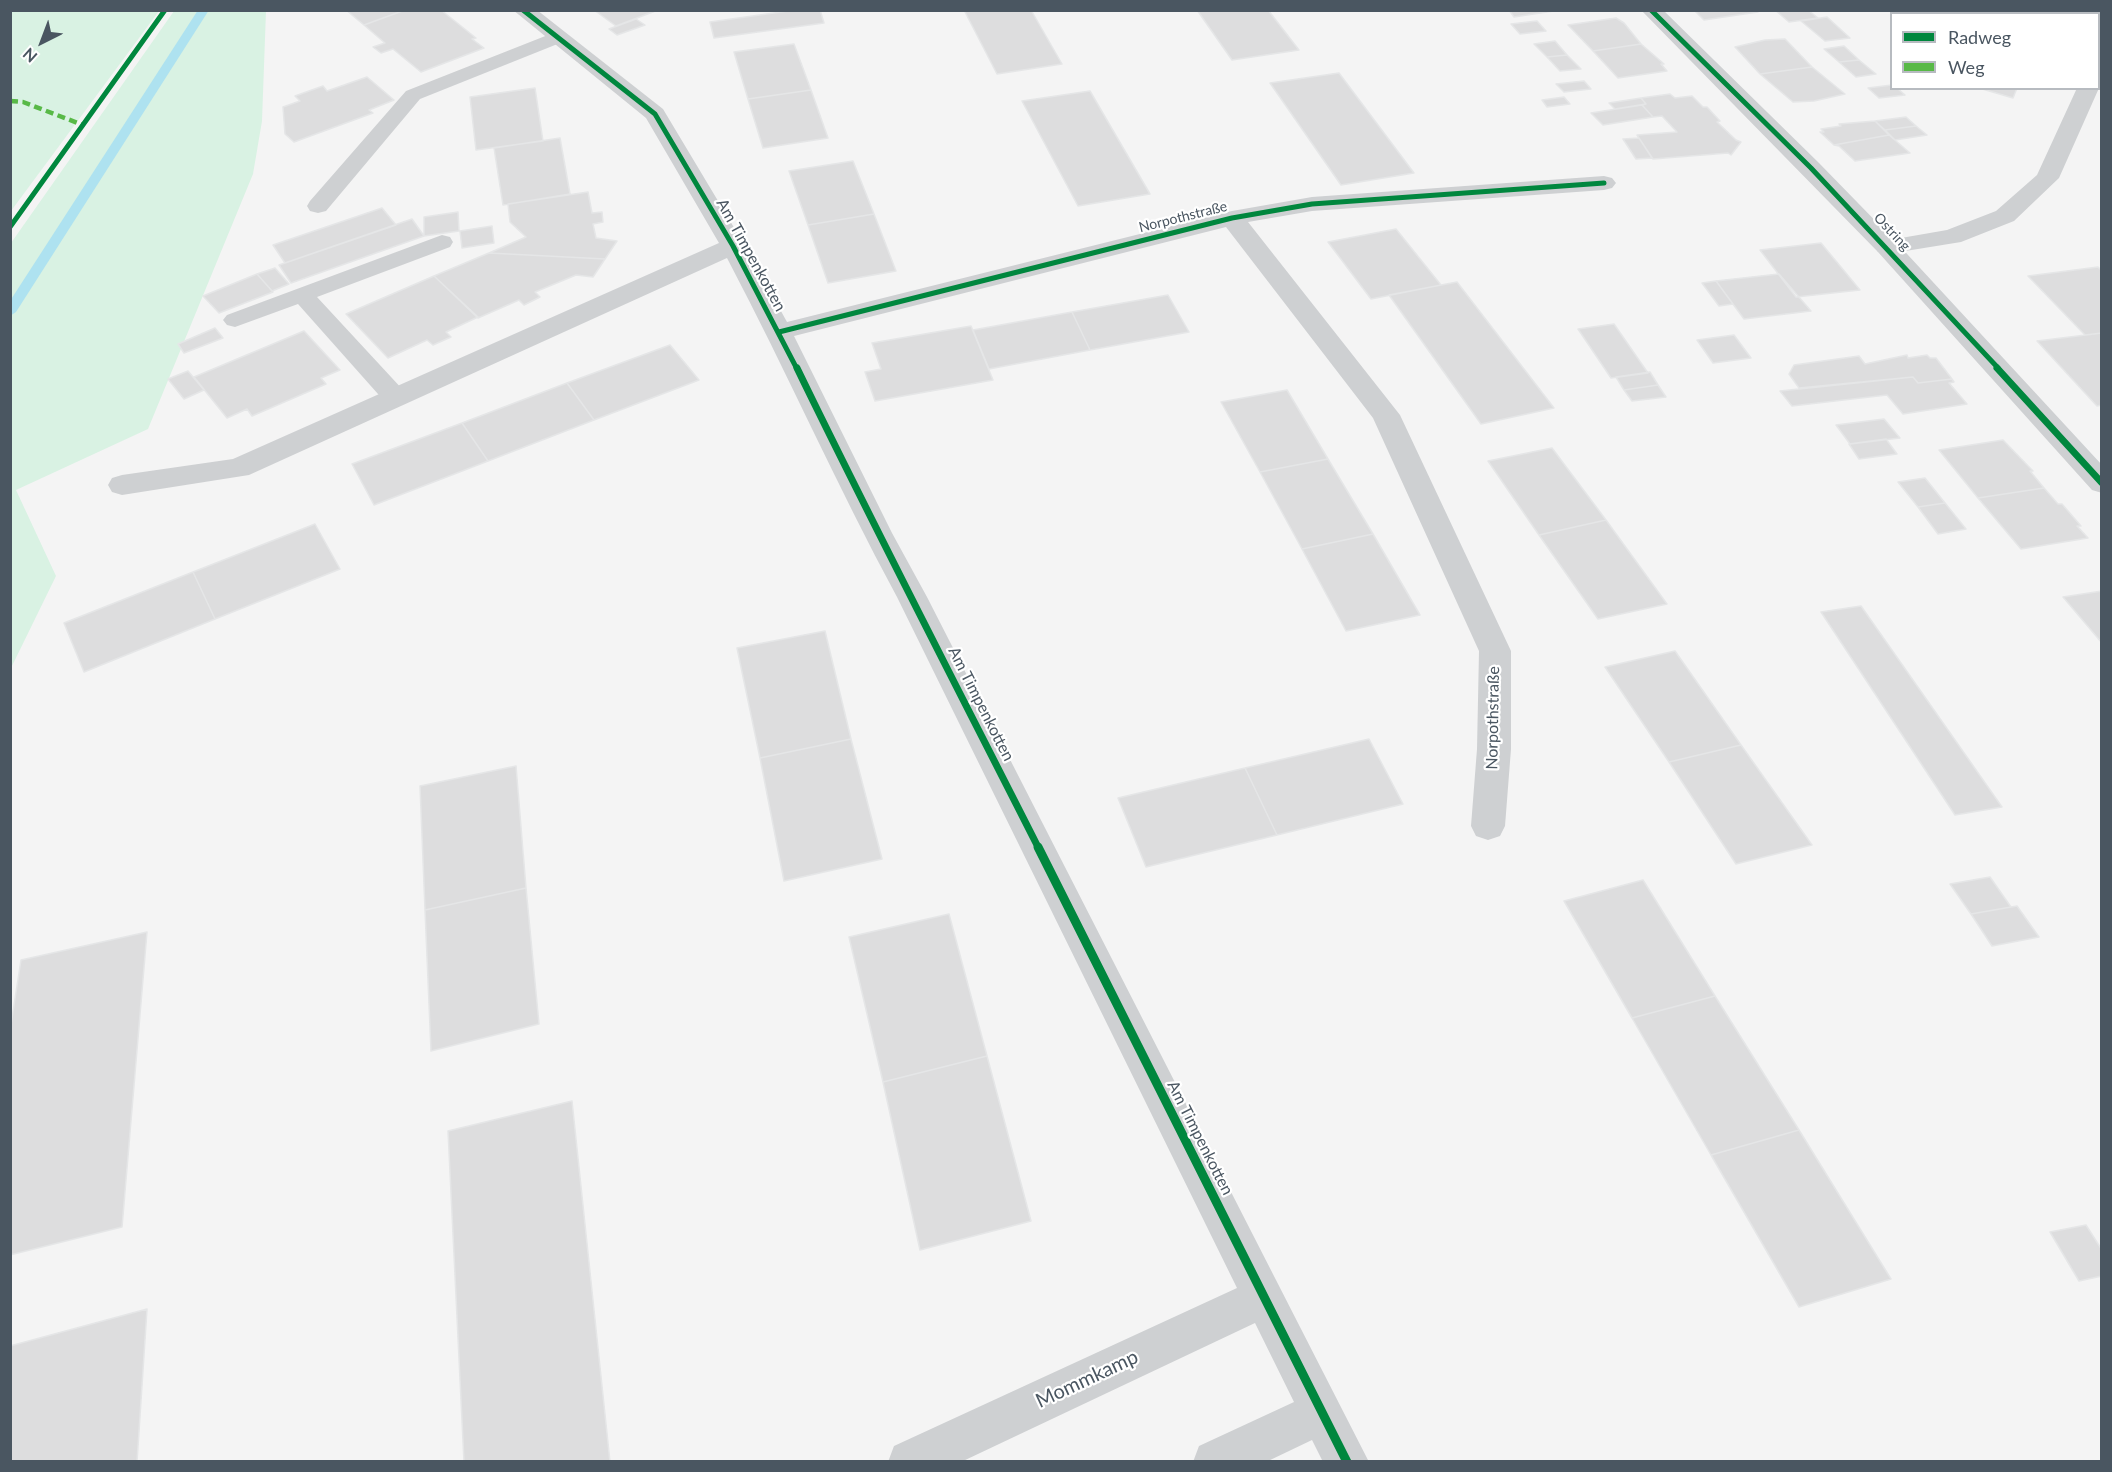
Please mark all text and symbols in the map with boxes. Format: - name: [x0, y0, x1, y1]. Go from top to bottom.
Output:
- north arrow: [12, 12, 72, 72]
- legend: [1890, 12, 2100, 90]
- text: Radweg: [1948, 26, 2011, 48]
- text: N: [19, 45, 41, 67]
- text: Weg: [1948, 56, 1985, 78]
- street label: Am Timpenkotten: [712, 195, 790, 315]
- street label: Norpothstraße: [1137, 198, 1229, 236]
- street label: Ostring: [1870, 210, 1914, 254]
- street label: Am Timpenkotten: [944, 644, 1018, 764]
- street label: Norpothstraße: [1482, 666, 1504, 770]
- street label: Am Timpenkotten: [1163, 1078, 1237, 1198]
- street label: Mommkamp: [1032, 1345, 1142, 1413]

